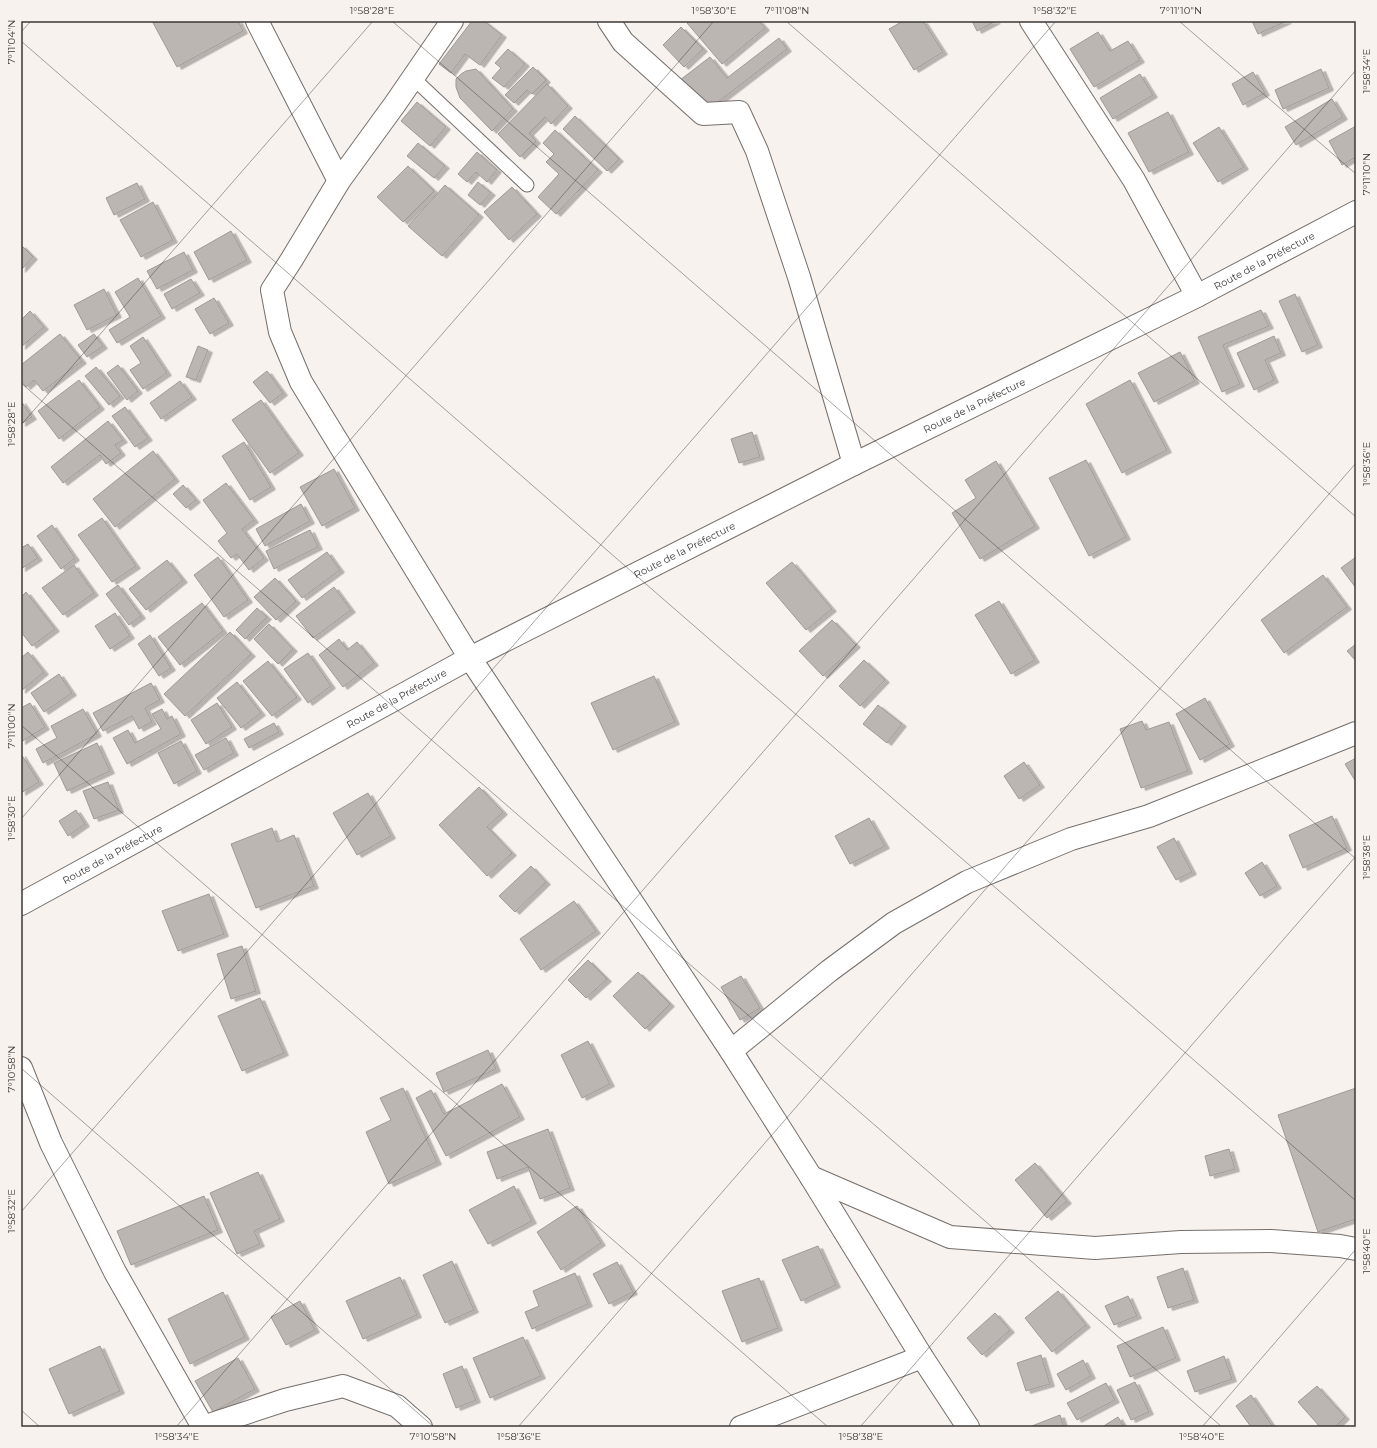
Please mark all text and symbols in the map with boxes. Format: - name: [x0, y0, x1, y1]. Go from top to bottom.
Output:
- text: 1°58'28"E: [350, 4, 395, 17]
- text: 1°58'30"E: [692, 4, 737, 17]
- text: 7°11'08"N: [765, 4, 809, 17]
- text: 1°58'32"E: [1033, 4, 1077, 17]
- text: 7°11'10"N: [1160, 4, 1202, 17]
- text: 7°11'04"N: [5, 20, 18, 64]
- text: 1°58'34"E: [1360, 48, 1373, 93]
- text: 7°11'10"N: [1360, 153, 1373, 195]
- street label: Route de la Préfecture: [1211, 229, 1317, 293]
- street label: Route de la Préfecture: [921, 375, 1027, 436]
- text: 1°58'28"E: [5, 401, 18, 446]
- text: 1°58'36"E: [1360, 442, 1373, 486]
- street label: Route de la Préfecture: [631, 519, 737, 581]
- street label: Route de la Préfecture: [344, 666, 449, 731]
- text: 7°11'00"N: [5, 703, 18, 749]
- text: 1°58'30"E: [5, 795, 18, 840]
- street label: Route de la Préfecture: [60, 821, 165, 887]
- text: 1°58'38"E: [1360, 834, 1373, 879]
- text: 7°10'58"N: [5, 1046, 18, 1092]
- text: 1°58'32"E: [5, 1189, 18, 1233]
- text: 1°58'40"E: [1360, 1228, 1373, 1274]
- text: 1°58'34"E: [155, 1430, 200, 1443]
- text: 7°10'58"N: [410, 1430, 456, 1443]
- text: 1°58'36"E: [497, 1430, 541, 1443]
- text: 1°58'38"E: [839, 1430, 884, 1443]
- text: 1°58'40"E: [1179, 1430, 1225, 1443]

